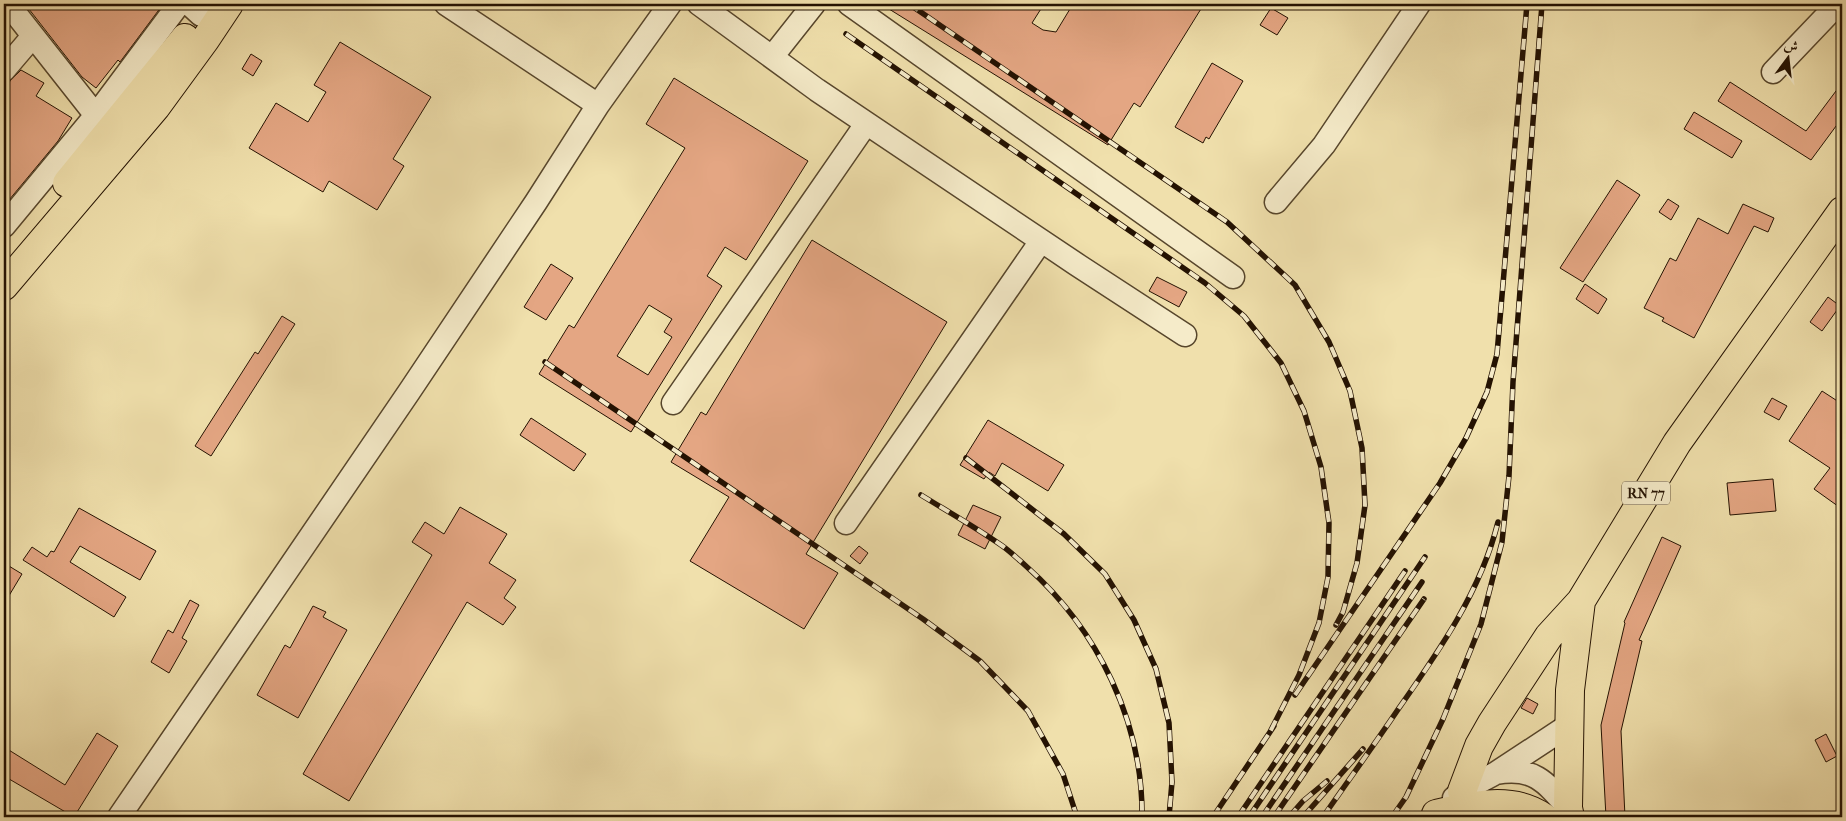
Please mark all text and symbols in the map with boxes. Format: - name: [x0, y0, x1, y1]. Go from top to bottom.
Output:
- north arrow: [1764, 32, 1814, 82]
- text: ش: [1782, 36, 1800, 56]
- road number: RN 77: [1622, 482, 1670, 504]

